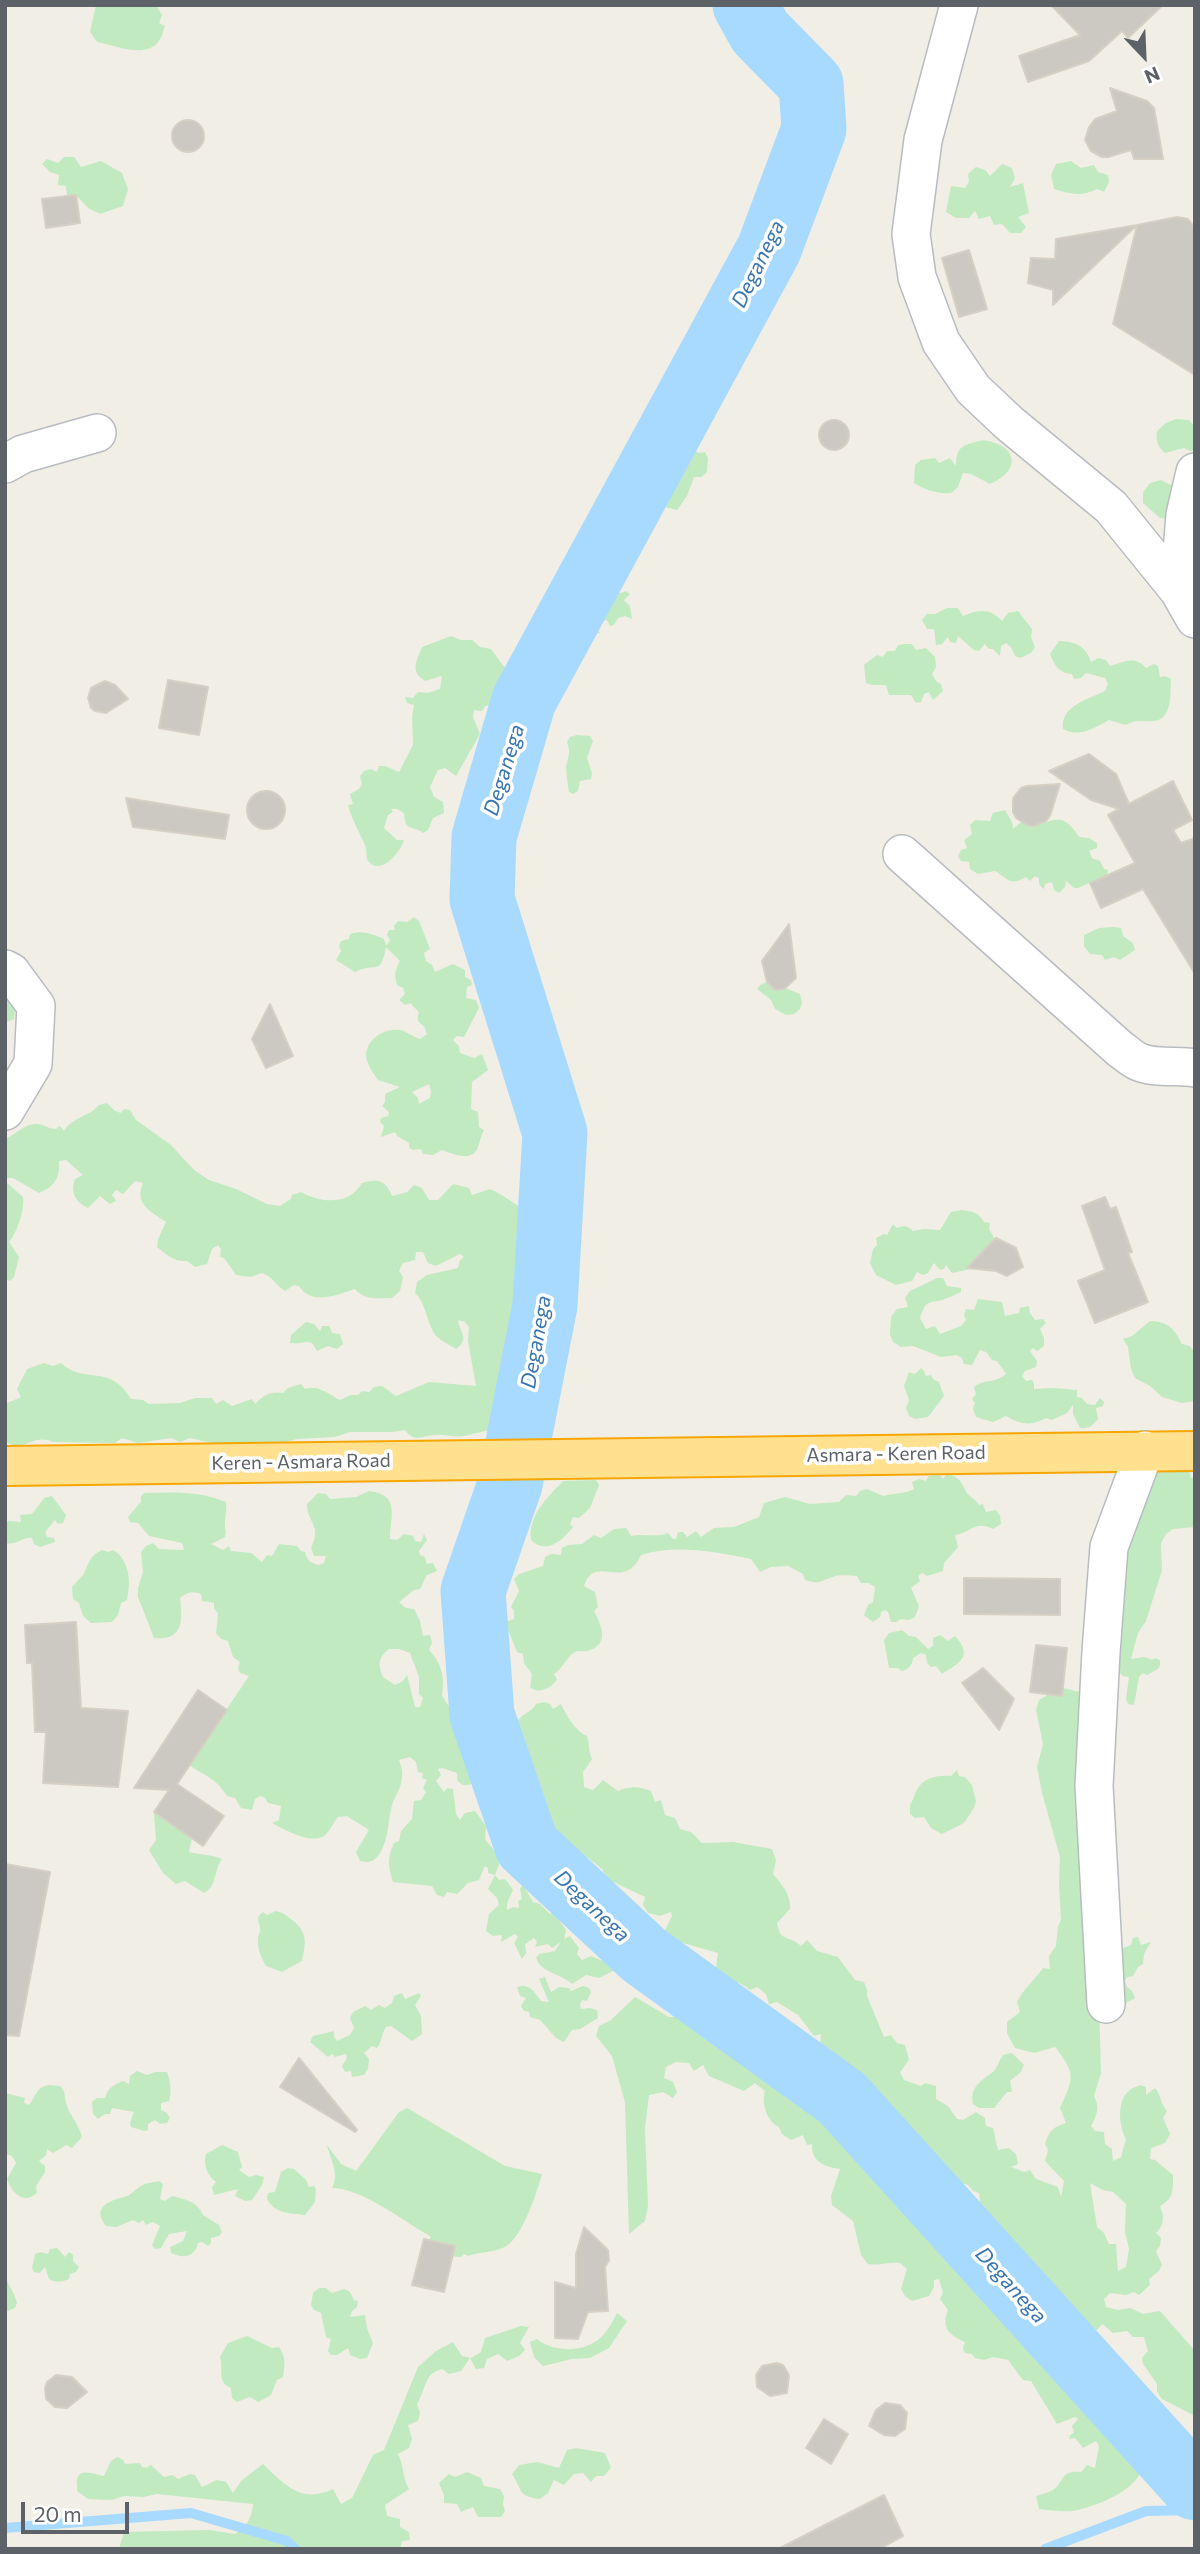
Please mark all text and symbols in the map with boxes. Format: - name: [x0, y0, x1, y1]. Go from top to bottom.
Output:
- north arrow: [1109, 21, 1179, 91]
- text: N: [1141, 62, 1163, 89]
- water label: Deganega: [726, 216, 790, 312]
- water label: Deganega: [478, 721, 530, 819]
- water label: Deganega: [515, 1293, 557, 1391]
- street label: Asmara - Keren Road: [806, 1441, 986, 1467]
- street label: Keren - Asmara Road: [211, 1449, 391, 1475]
- water label: Deganega: [549, 1865, 635, 1947]
- water label: Deganega: [970, 2242, 1052, 2328]
- scale bar: [24, 2488, 133, 2532]
- text: 20 m: [34, 2501, 82, 2526]

